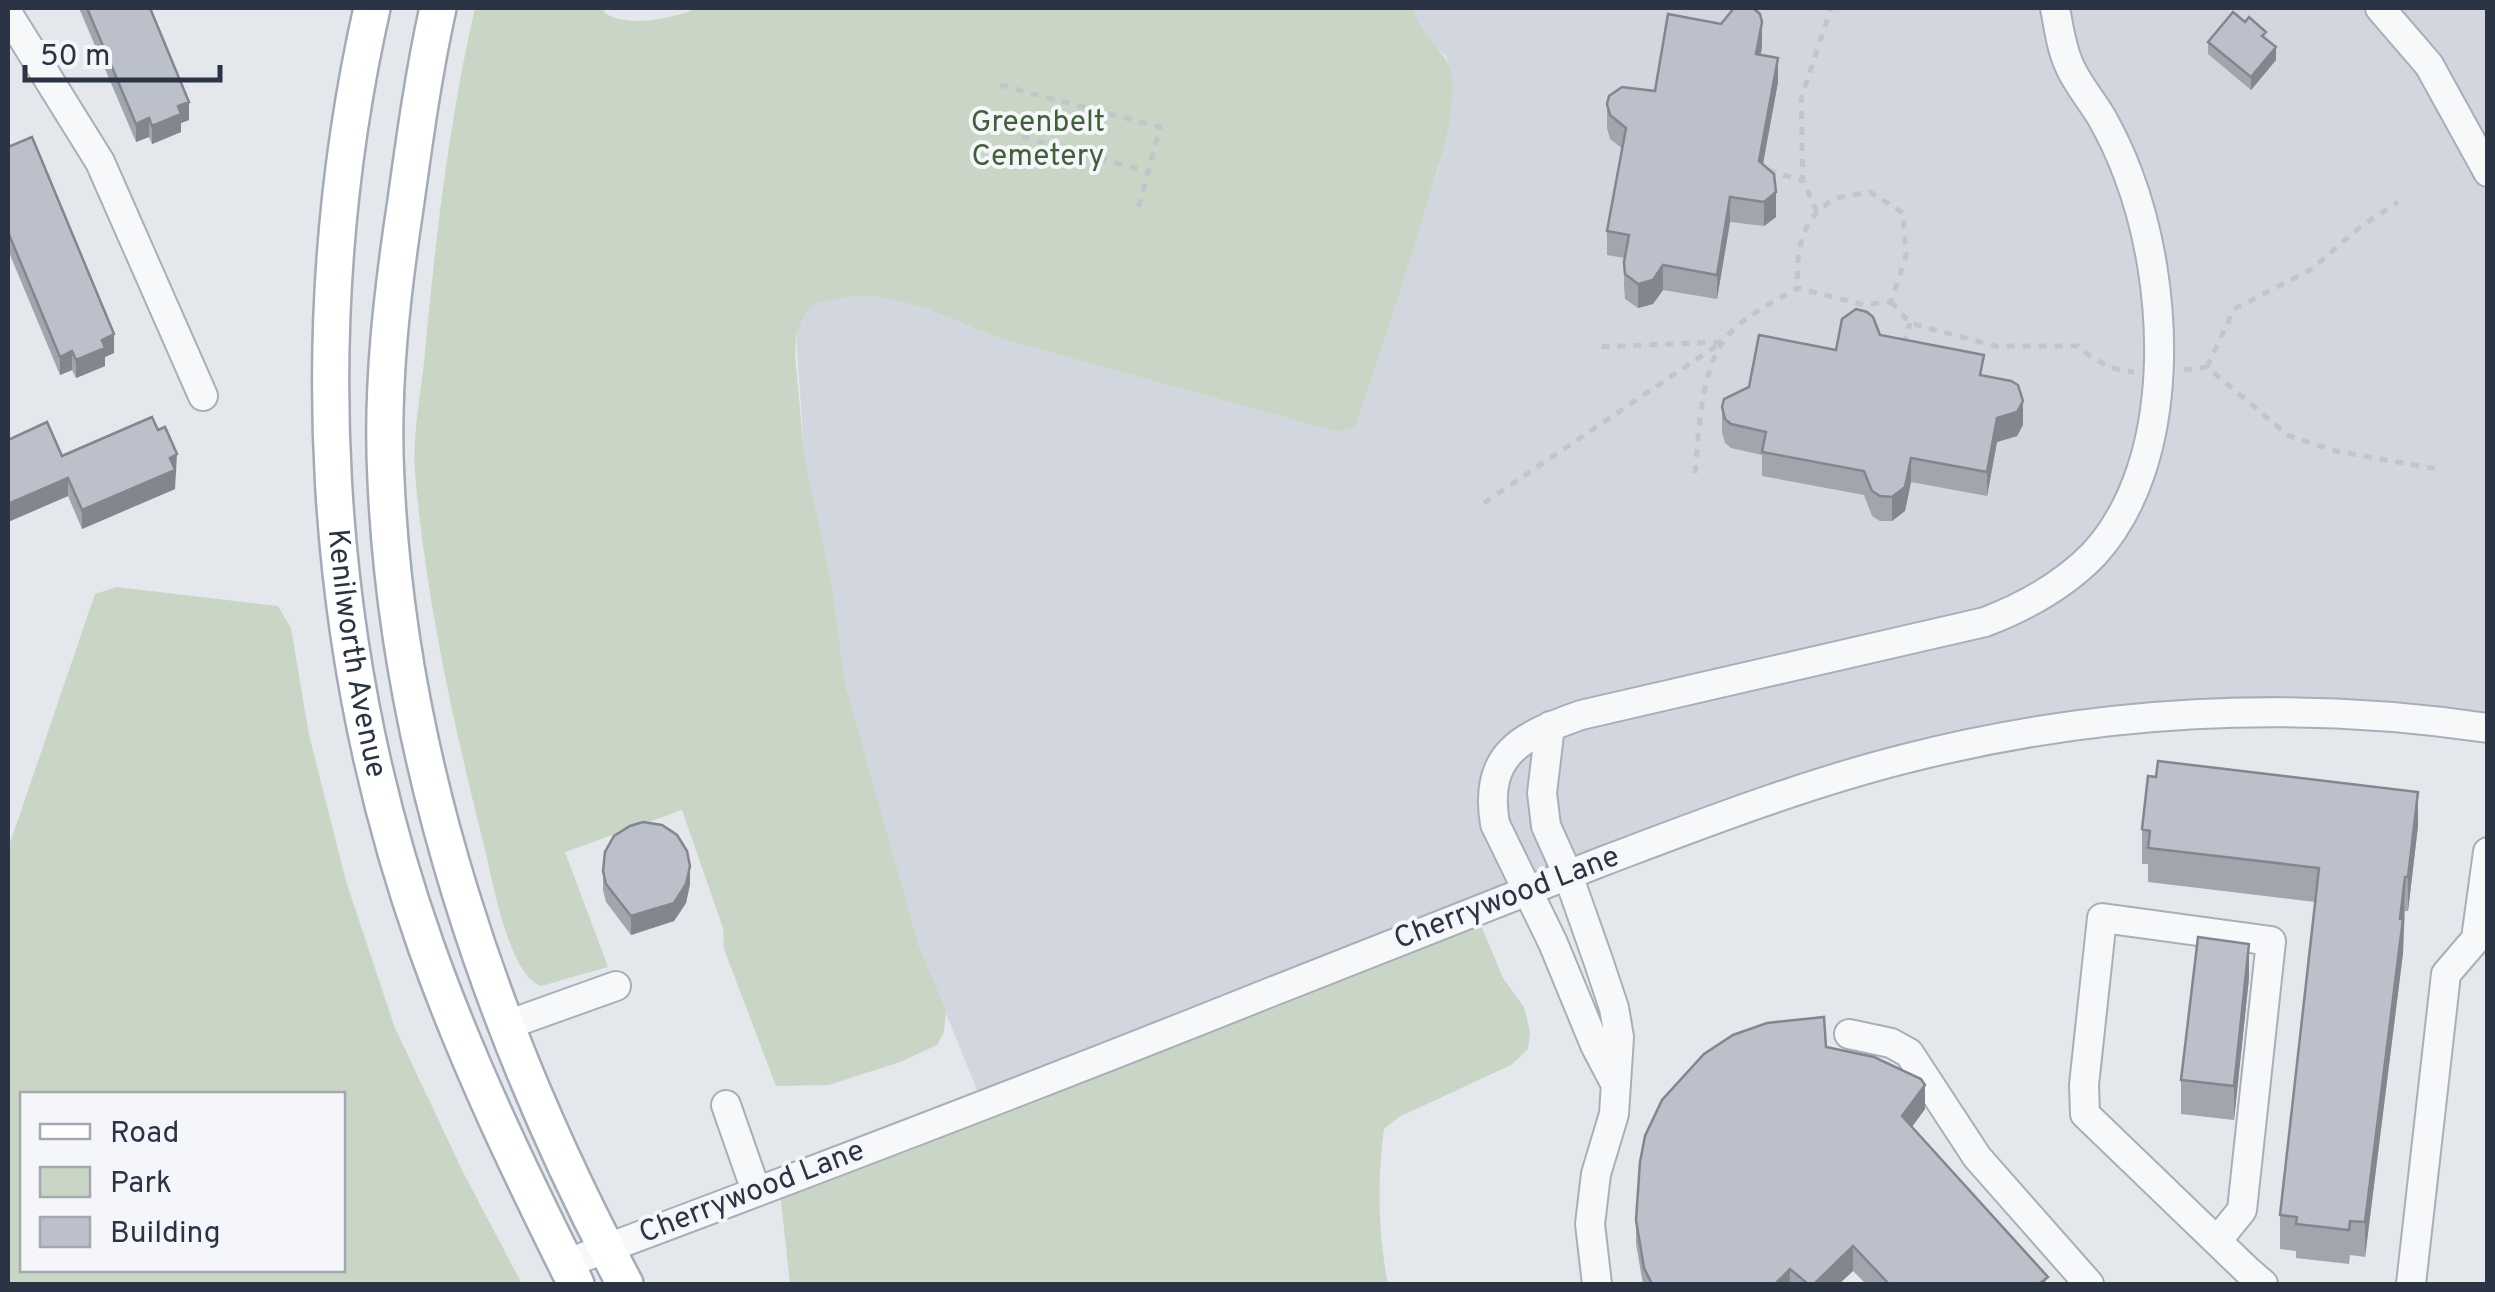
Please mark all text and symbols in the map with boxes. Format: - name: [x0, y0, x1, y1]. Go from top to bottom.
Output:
- scale bar: [25, 20, 220, 82]
- text: 50 m: [40, 39, 110, 76]
- park label: Greenbelt Cemetery: [971, 105, 1105, 176]
- street label: Kenilworth Avenue: [318, 527, 394, 781]
- street label: Cherrywood Lane: [1389, 839, 1625, 959]
- legend: [20, 1092, 345, 1272]
- text: Road: [110, 1116, 179, 1153]
- street label: Cherrywood Lane: [634, 1133, 870, 1253]
- text: Park: [110, 1166, 172, 1203]
- text: Building: [110, 1216, 221, 1253]

